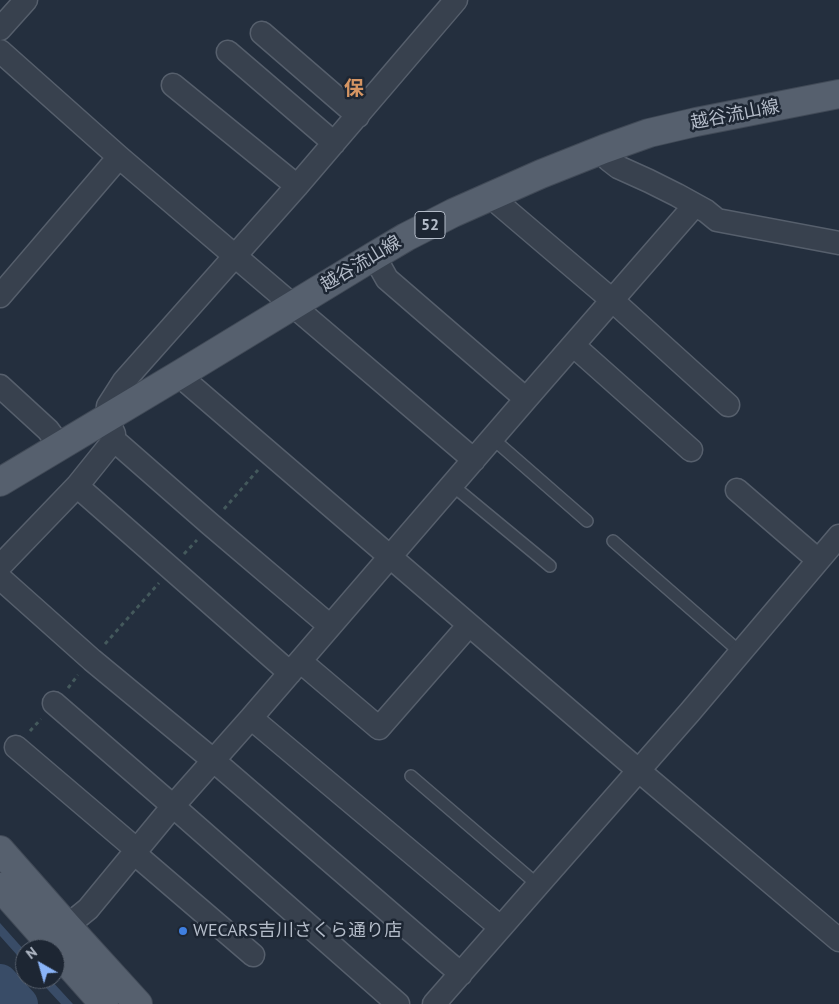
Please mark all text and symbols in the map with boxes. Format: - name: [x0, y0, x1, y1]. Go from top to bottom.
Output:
- district label: 保: [344, 77, 364, 101]
- street label: 越谷流山線: [689, 96, 781, 134]
- road number: 52: [415, 212, 445, 238]
- street label: 越谷流山線: [317, 232, 405, 296]
- place label: WECARS吉川さくら通り店: [193, 920, 402, 942]
- marker: WECARS吉川さくら通り店: [177, 925, 189, 937]
- north arrow: [15, 939, 65, 989]
- text: N: [22, 943, 41, 963]

